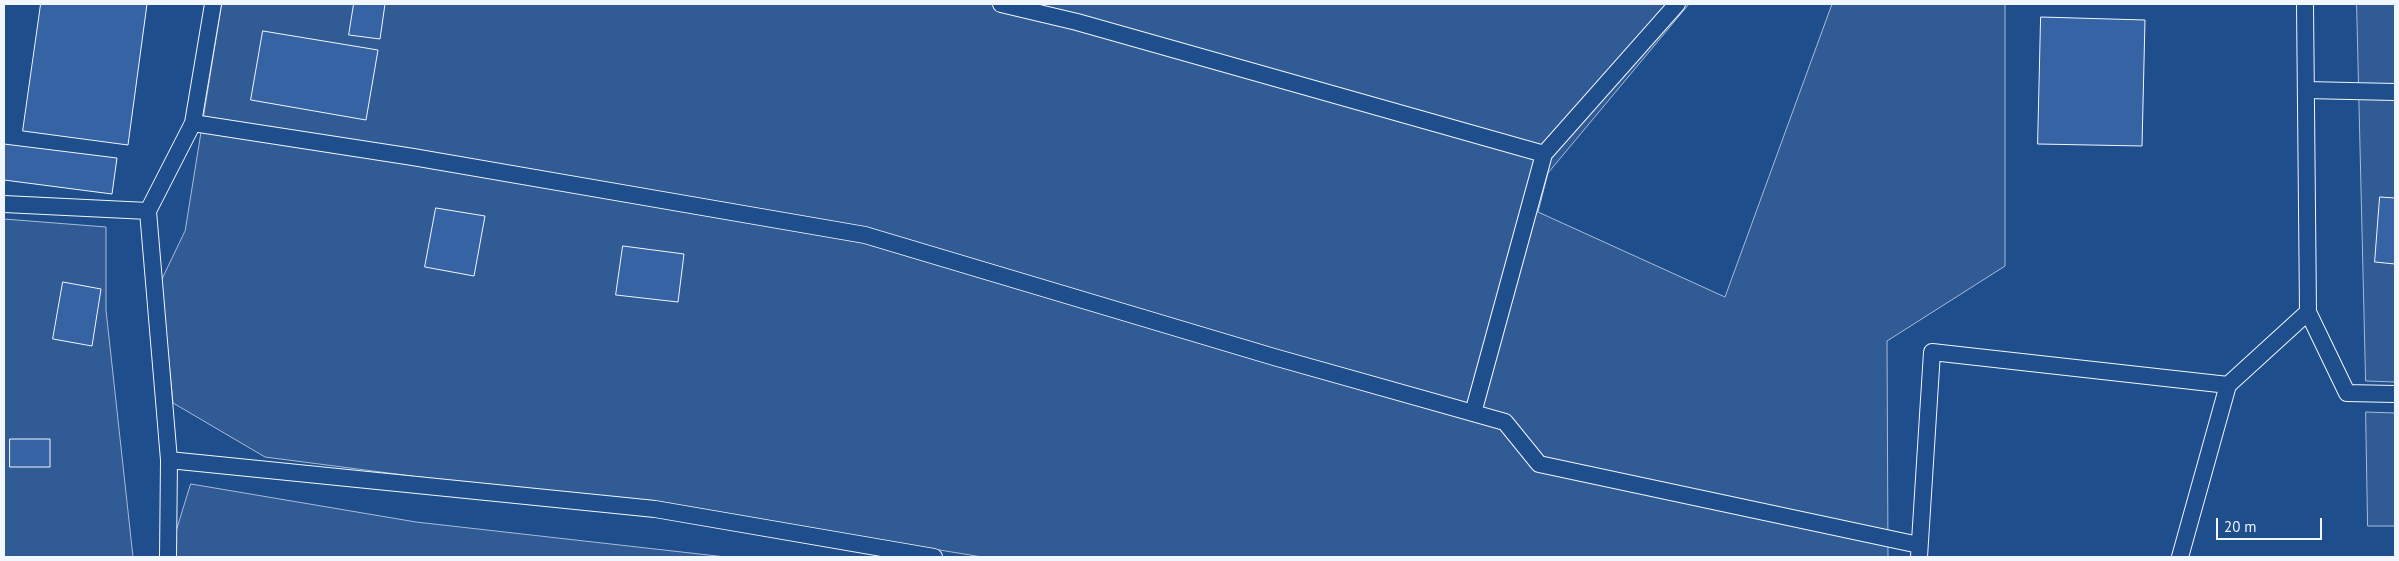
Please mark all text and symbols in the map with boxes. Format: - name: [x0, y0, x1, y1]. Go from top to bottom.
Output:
- scale bar: [2219, 508, 2325, 540]
- text: 20 m: [2224, 517, 2257, 536]

